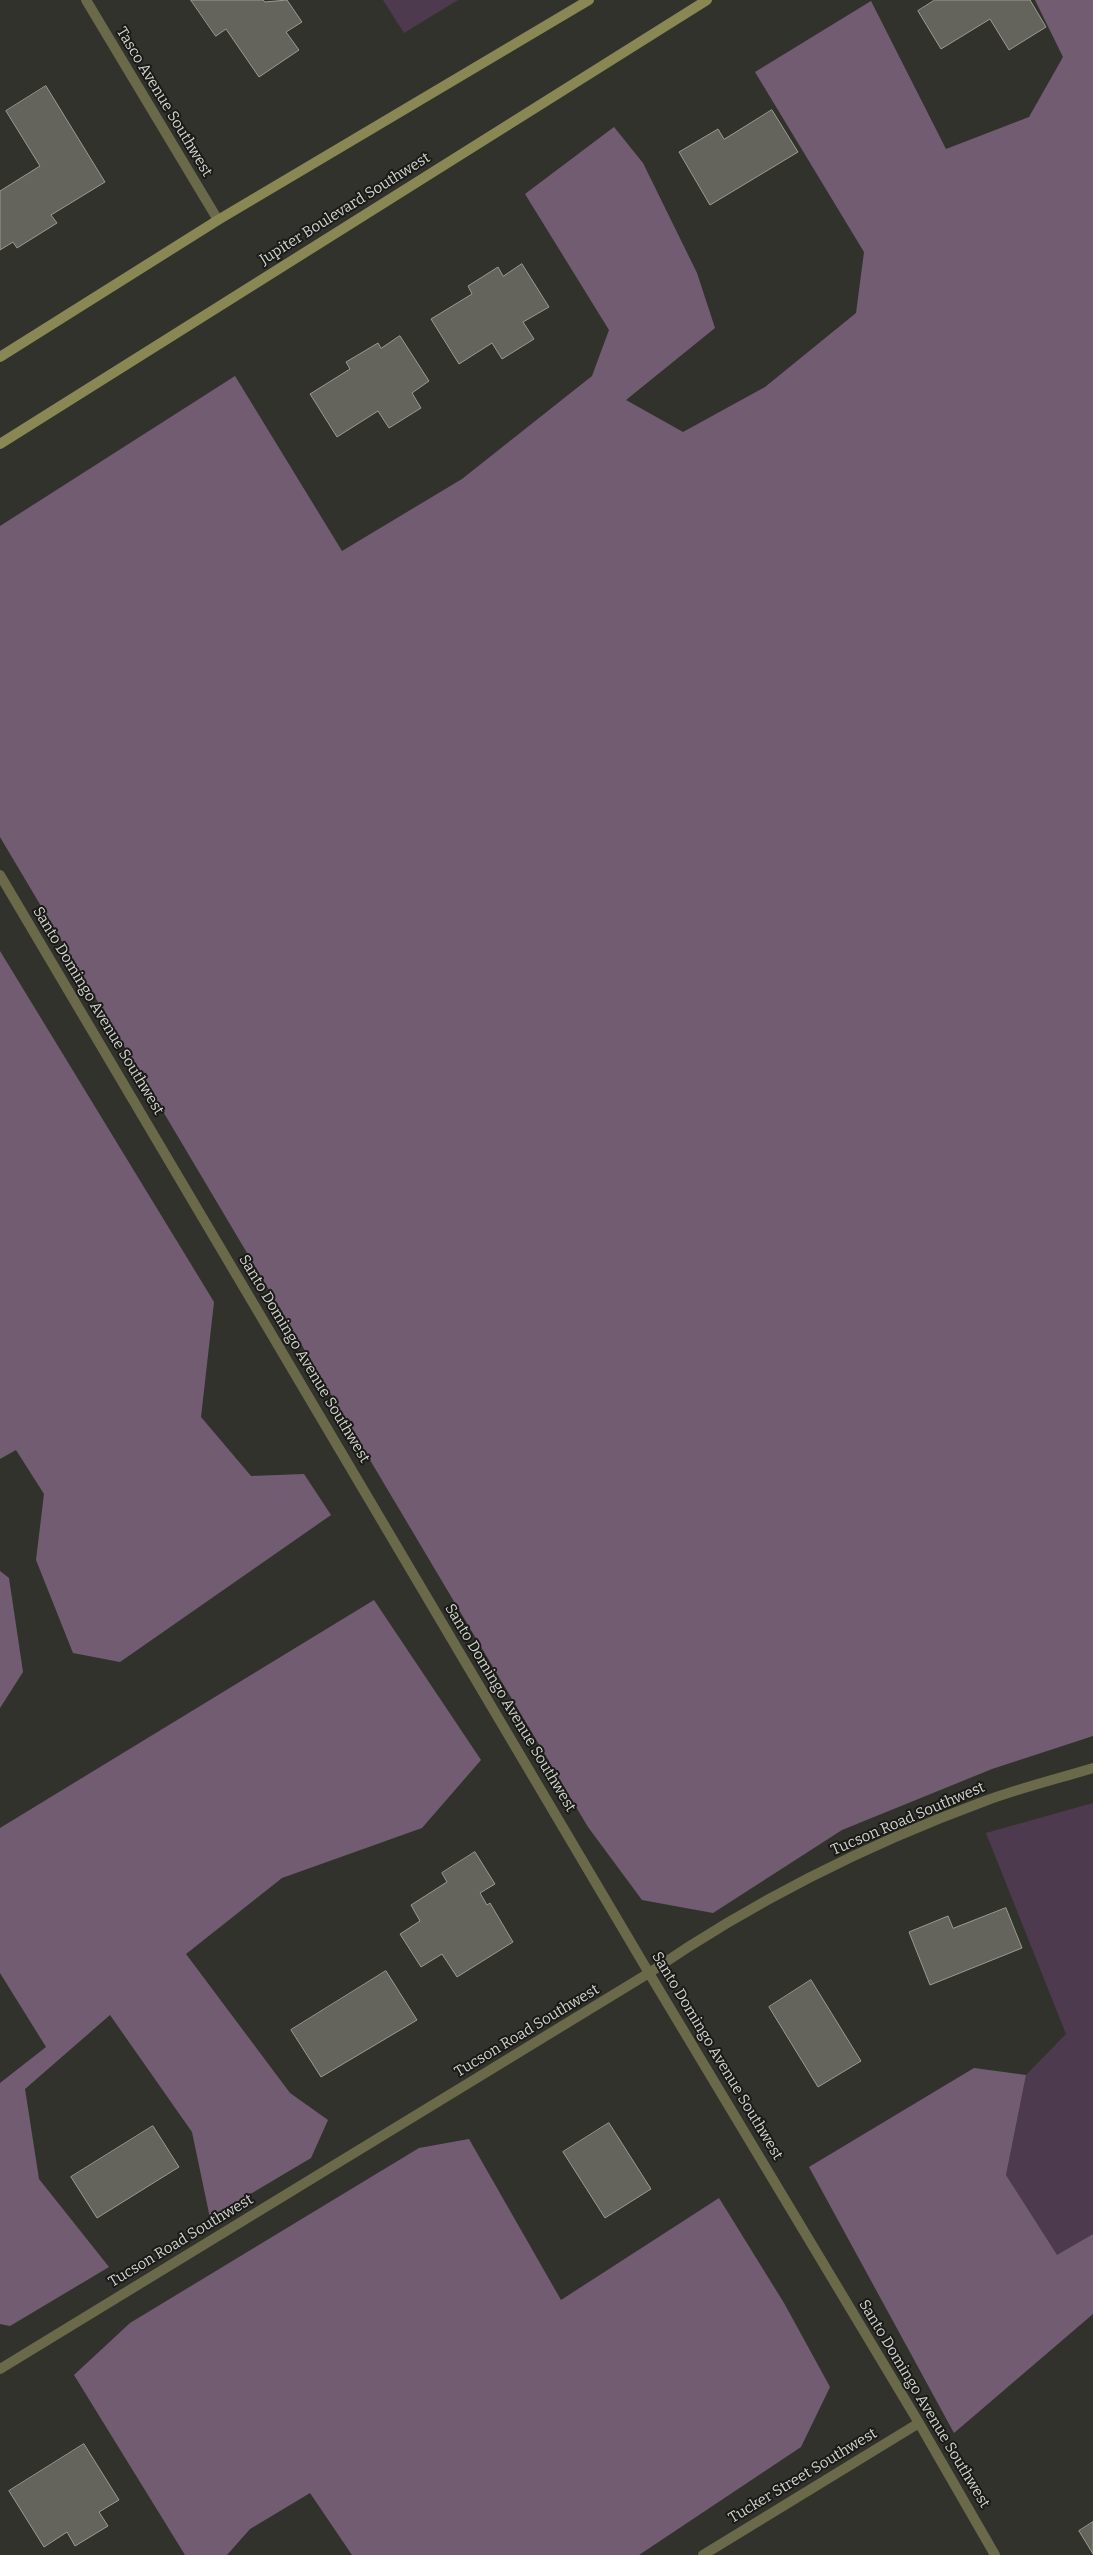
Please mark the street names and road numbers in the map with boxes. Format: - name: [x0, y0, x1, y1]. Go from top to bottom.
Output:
- street label: Tasco Avenue Southwest: [112, 24, 216, 180]
- street label: Jupiter Boulevard Southwest: [256, 149, 434, 269]
- street label: Santo Domingo Avenue Southwest: [29, 904, 167, 1118]
- street label: Santo Domingo Avenue Southwest: [235, 1252, 373, 1466]
- street label: Santo Domingo Avenue Southwest: [441, 1601, 579, 1815]
- street label: Tucson Road Southwest: [828, 1778, 988, 1860]
- street label: Santo Domingo Avenue Southwest: [648, 1949, 786, 2163]
- street label: Tucson Road Southwest: [451, 1981, 603, 2081]
- street label: Tucson Road Southwest: [105, 2191, 257, 2291]
- street label: Santo Domingo Avenue Southwest: [855, 2297, 993, 2511]
- street label: Tucker Street Southwest: [726, 2425, 880, 2527]

